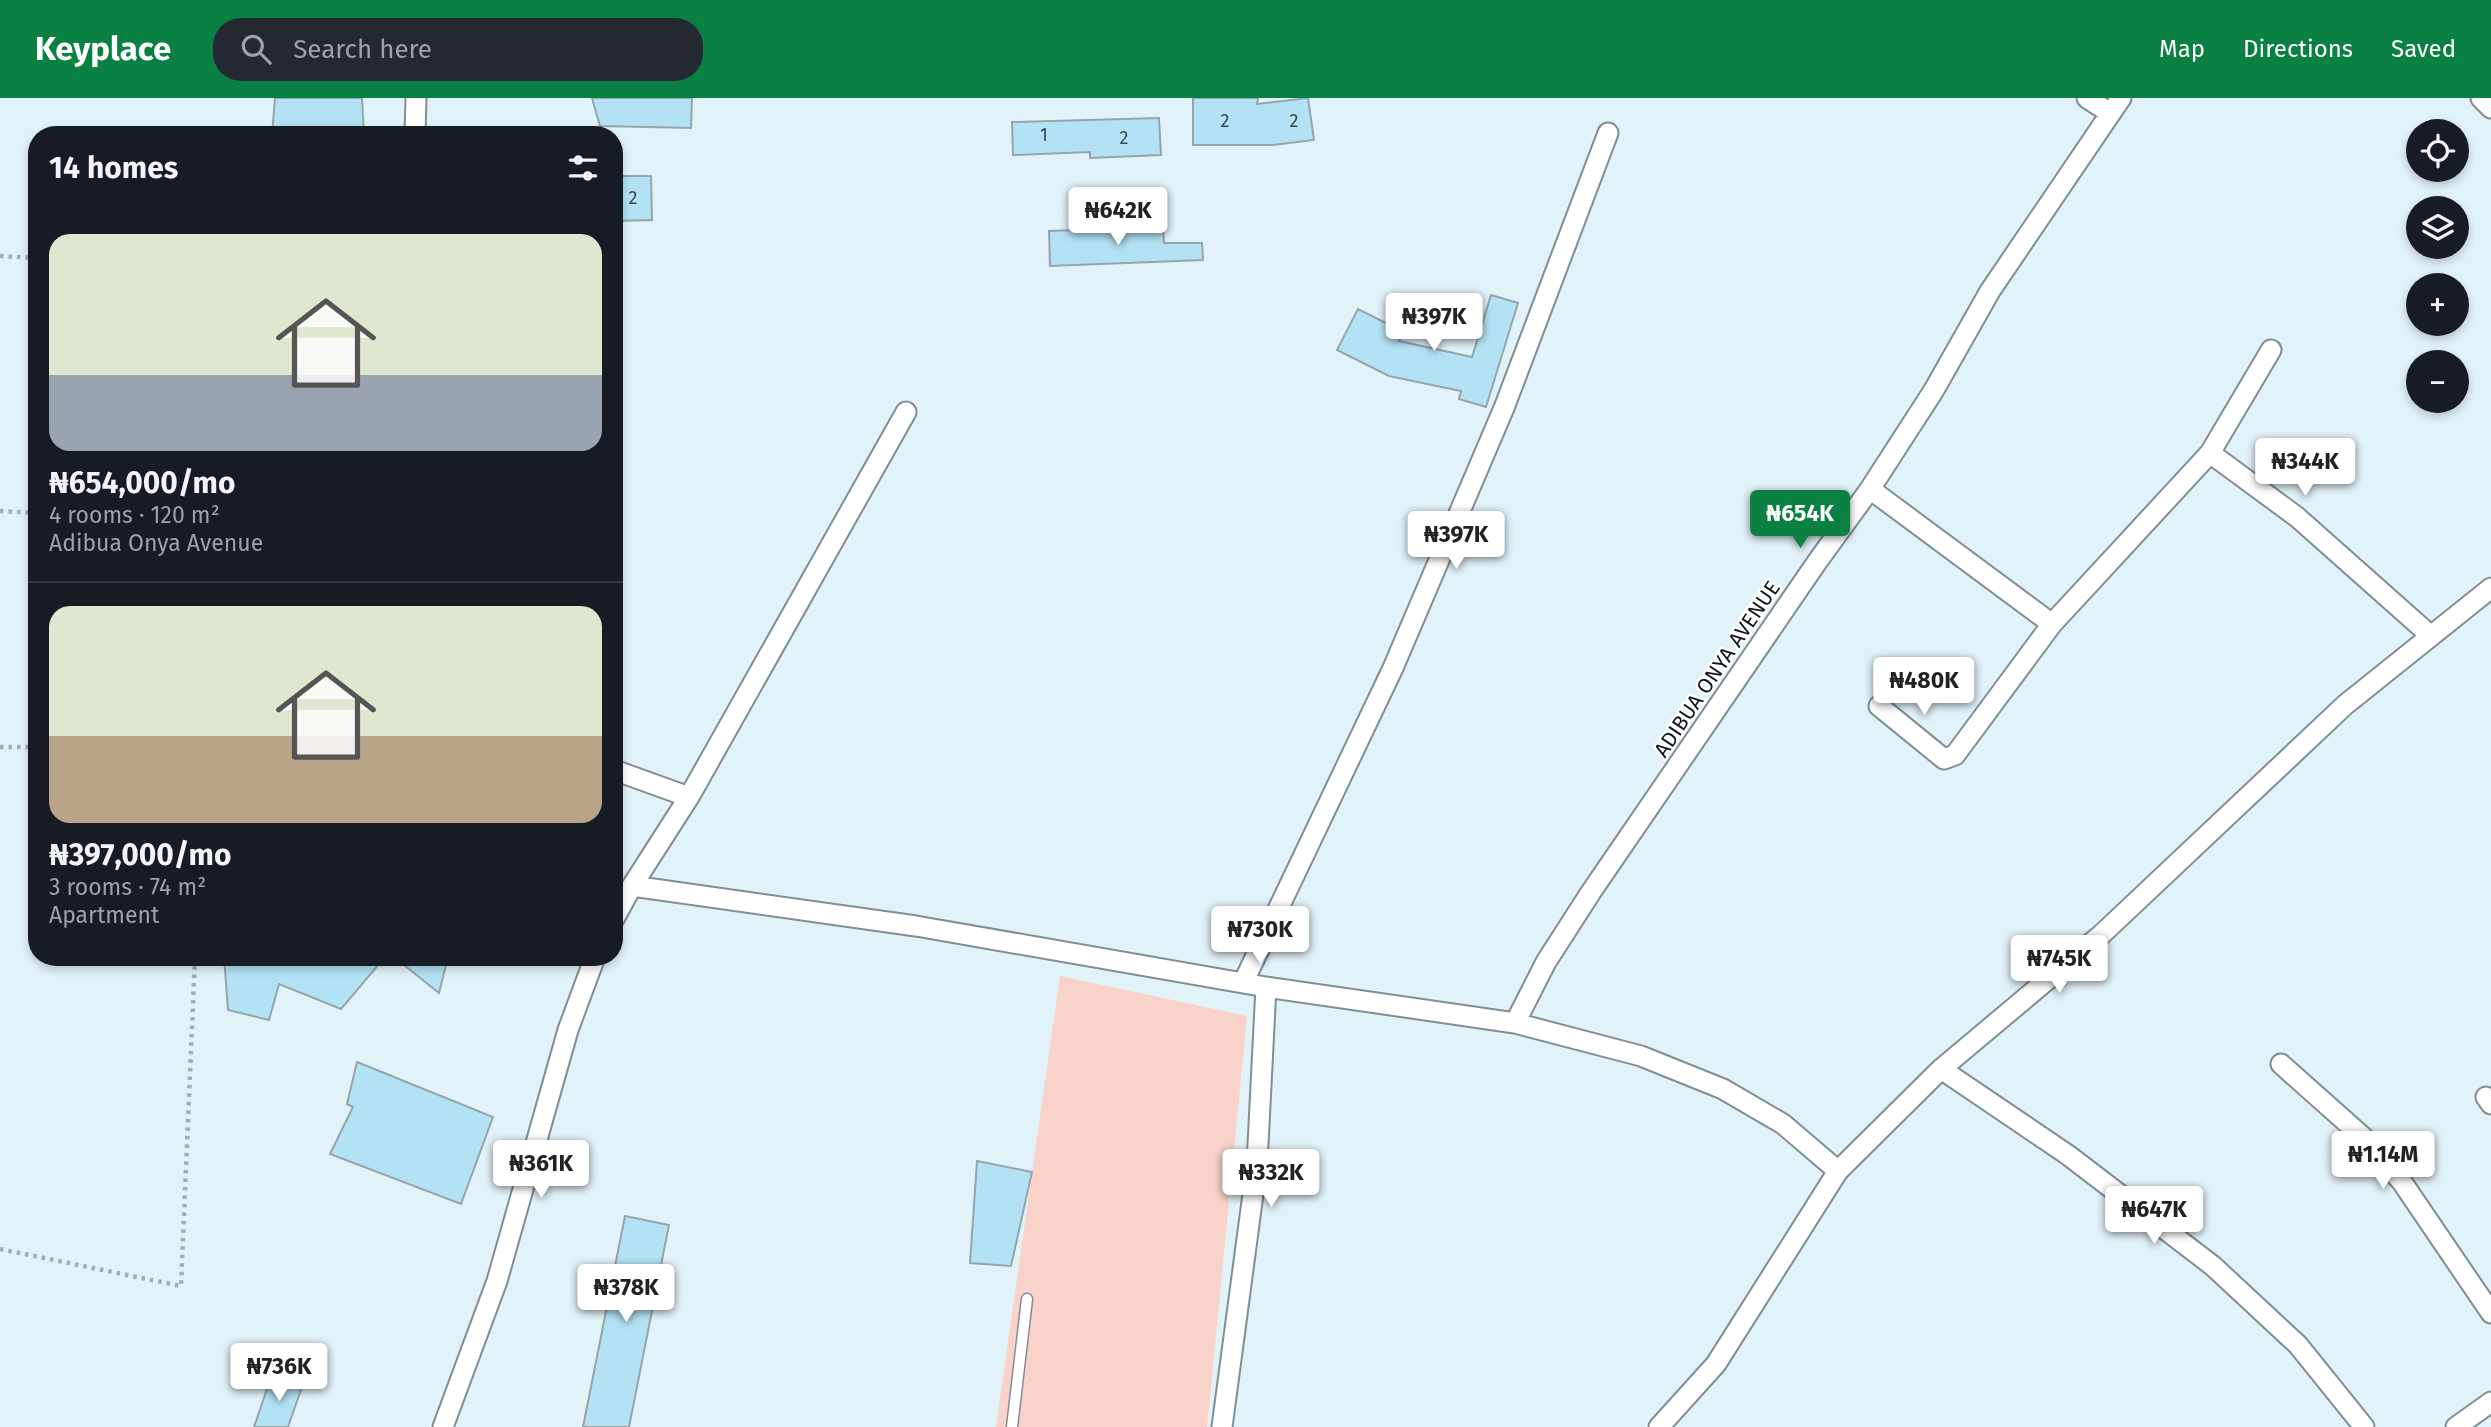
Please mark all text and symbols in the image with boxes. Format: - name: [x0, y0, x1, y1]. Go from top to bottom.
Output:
- search box: [213, 18, 703, 81]
- text: Keyplace: [35, 29, 171, 69]
- icon: search: [237, 30, 275, 68]
- text: Search here: [293, 34, 432, 65]
- text: Map: [2159, 35, 2205, 63]
- text: Directions: [2243, 35, 2353, 63]
- text: Saved: [2391, 35, 2456, 63]
- house number: 2: [1221, 110, 1230, 132]
- house number: 2: [1290, 110, 1299, 132]
- map controls: [2406, 119, 2469, 413]
- button: locate: [2406, 119, 2469, 182]
- house number: 1: [1040, 124, 1048, 146]
- house number: 2: [1120, 127, 1129, 149]
- icon: filters: [564, 149, 602, 187]
- text: 14 homes: [49, 150, 178, 186]
- house number: 2: [629, 187, 638, 209]
- pin: ₦642K: [1069, 188, 1167, 247]
- text: ₦642K: [1084, 196, 1152, 224]
- button: layers: [2406, 196, 2469, 259]
- button: +: [2406, 273, 2469, 336]
- icon: home: [263, 280, 389, 406]
- pin: ₦397K: [1385, 294, 1483, 353]
- text: ₦397K: [1402, 302, 1466, 330]
- button: −: [2406, 350, 2469, 413]
- pin: ₦344K: [2256, 438, 2354, 498]
- text: ₦344K: [2271, 447, 2339, 475]
- text: ₦654,000/mo: [49, 465, 235, 501]
- pin: ₦654K: [1751, 490, 1849, 550]
- text: ₦654K: [1766, 499, 1834, 527]
- text: 4 rooms · 120 m²: [49, 501, 220, 529]
- pin: ₦397K: [1407, 512, 1505, 571]
- text: ₦397K: [1424, 520, 1488, 548]
- text: Adibua Onya Avenue: [49, 529, 263, 557]
- street label: ADIBUA ONYA AVENUE: [1648, 576, 1786, 762]
- icon: home: [263, 652, 389, 778]
- pin: ₦480K: [1875, 658, 1973, 717]
- text: ₦480K: [1889, 666, 1959, 694]
- text: ₦397,000/mo: [49, 837, 231, 873]
- text: 3 rooms · 74 m²: [49, 873, 206, 901]
- text: Apartment: [49, 901, 159, 929]
- pin: ₦730K: [1211, 906, 1309, 966]
- text: ₦730K: [1227, 915, 1293, 943]
- pin: ₦745K: [2010, 936, 2108, 995]
- text: ₦745K: [2027, 944, 2091, 972]
- pin: ₦1.14M: [2326, 1132, 2440, 1191]
- pin: ₦361K: [492, 1140, 590, 1200]
- text: ₦1.14M: [2348, 1140, 2418, 1168]
- text: ₦361K: [509, 1149, 573, 1177]
- pin: ₦332K: [1222, 1150, 1320, 1209]
- text: ₦332K: [1238, 1158, 1304, 1186]
- pin: ₦647K: [2105, 1186, 2203, 1246]
- text: ₦647K: [2121, 1195, 2187, 1223]
- pin: ₦378K: [577, 1264, 675, 1324]
- text: ₦378K: [593, 1273, 659, 1301]
- pin: ₦736K: [230, 1344, 328, 1403]
- text: ₦736K: [246, 1352, 312, 1380]

